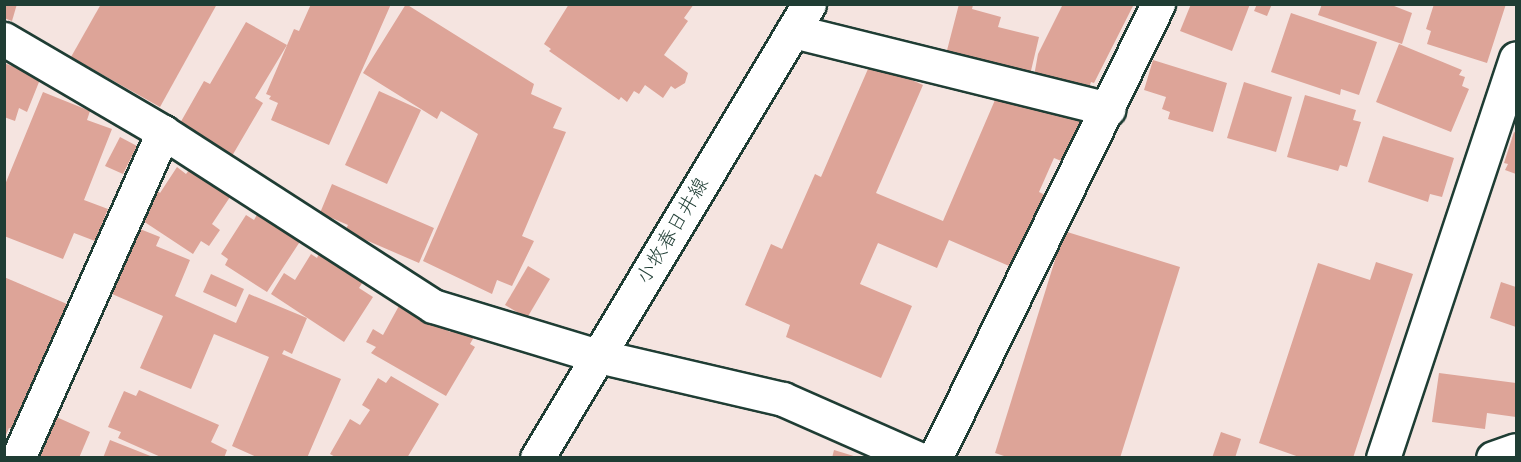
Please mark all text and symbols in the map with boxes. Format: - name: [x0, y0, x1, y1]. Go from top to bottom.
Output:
- street label: 小牧春日井線: [632, 173, 714, 289]

